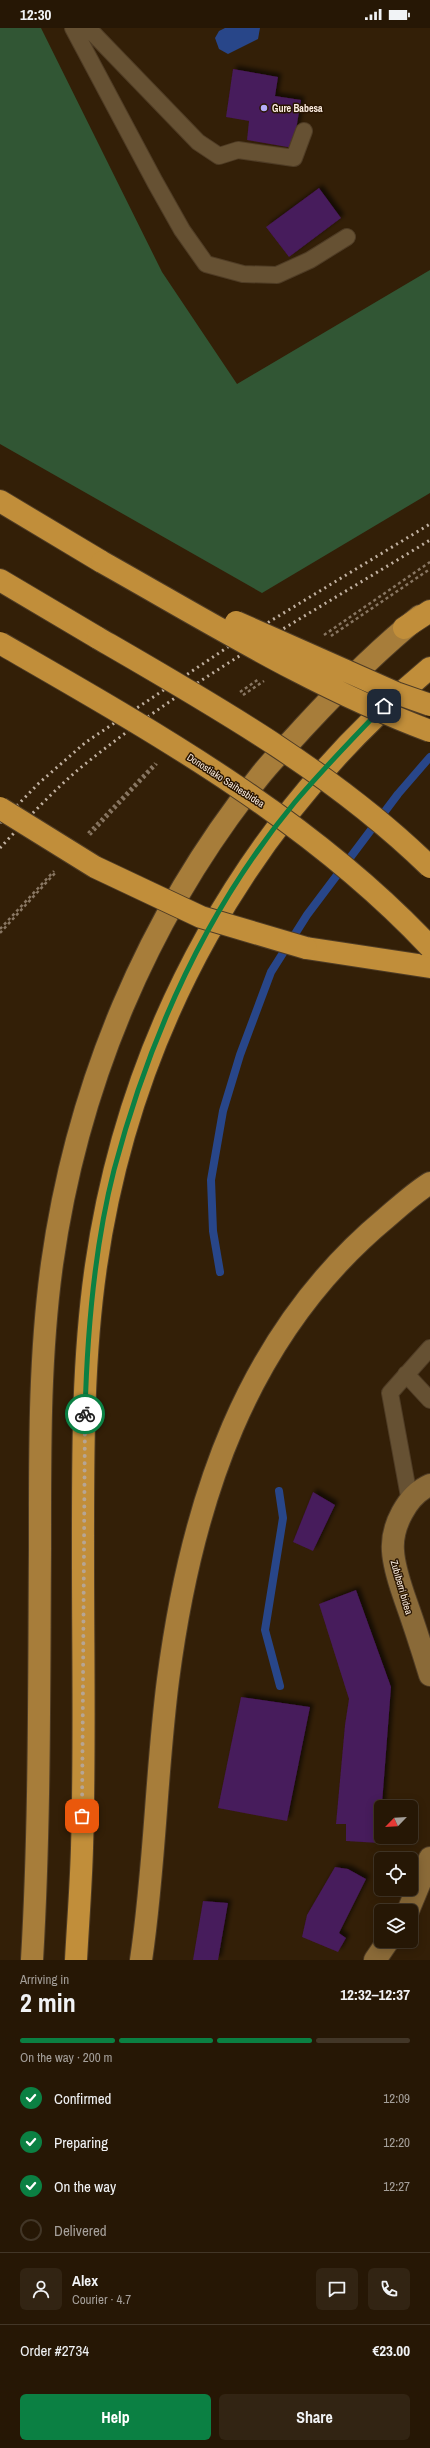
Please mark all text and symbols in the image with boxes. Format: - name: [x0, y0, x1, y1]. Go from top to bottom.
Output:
- text: 12:30: [20, 4, 51, 25]
- place label: Gure Babesa: [272, 102, 323, 115]
- marker: Gure Babesa: [259, 103, 269, 113]
- pin: [367, 689, 401, 723]
- icon: home: [373, 695, 395, 717]
- street label: Donostiako Saihesbidea: [185, 751, 267, 811]
- courier: [65, 1394, 105, 1434]
- icon: bike: [74, 1403, 96, 1425]
- street label: Zubiberri bidea: [388, 1558, 416, 1616]
- pin: [65, 1799, 99, 1833]
- north arrow: [374, 1800, 418, 1844]
- map controls: [374, 1800, 418, 1948]
- icon: bag: [71, 1805, 93, 1827]
- button: locate: [374, 1852, 418, 1896]
- button: layers: [374, 1904, 418, 1948]
- text: Arriving in: [20, 1971, 69, 1988]
- text: 12:32–12:37: [340, 1984, 410, 2005]
- text: 2 min: [20, 1985, 76, 2020]
- text: On the way · 200 m: [20, 2049, 112, 2066]
- icon: check: [20, 2087, 42, 2109]
- text: Confirmed: [54, 2088, 111, 2109]
- text: 12:09: [383, 2090, 410, 2107]
- icon: check: [20, 2131, 42, 2153]
- text: Preparing: [54, 2132, 108, 2153]
- text: 12:20: [383, 2134, 410, 2151]
- icon: check: [20, 2175, 42, 2197]
- text: On the way: [54, 2176, 116, 2197]
- text: 12:27: [383, 2178, 410, 2195]
- text: Delivered: [54, 2220, 107, 2241]
- button: person: [20, 2268, 62, 2310]
- button: chat: [316, 2268, 358, 2310]
- button: phone: [368, 2268, 410, 2310]
- text: Alex: [72, 2270, 98, 2291]
- text: Courier · 4.7: [72, 2291, 131, 2308]
- text: Order #2734: [20, 2340, 89, 2361]
- text: €23.00: [372, 2340, 410, 2361]
- button: Help: [20, 2394, 211, 2440]
- button: Share: [219, 2394, 410, 2440]

